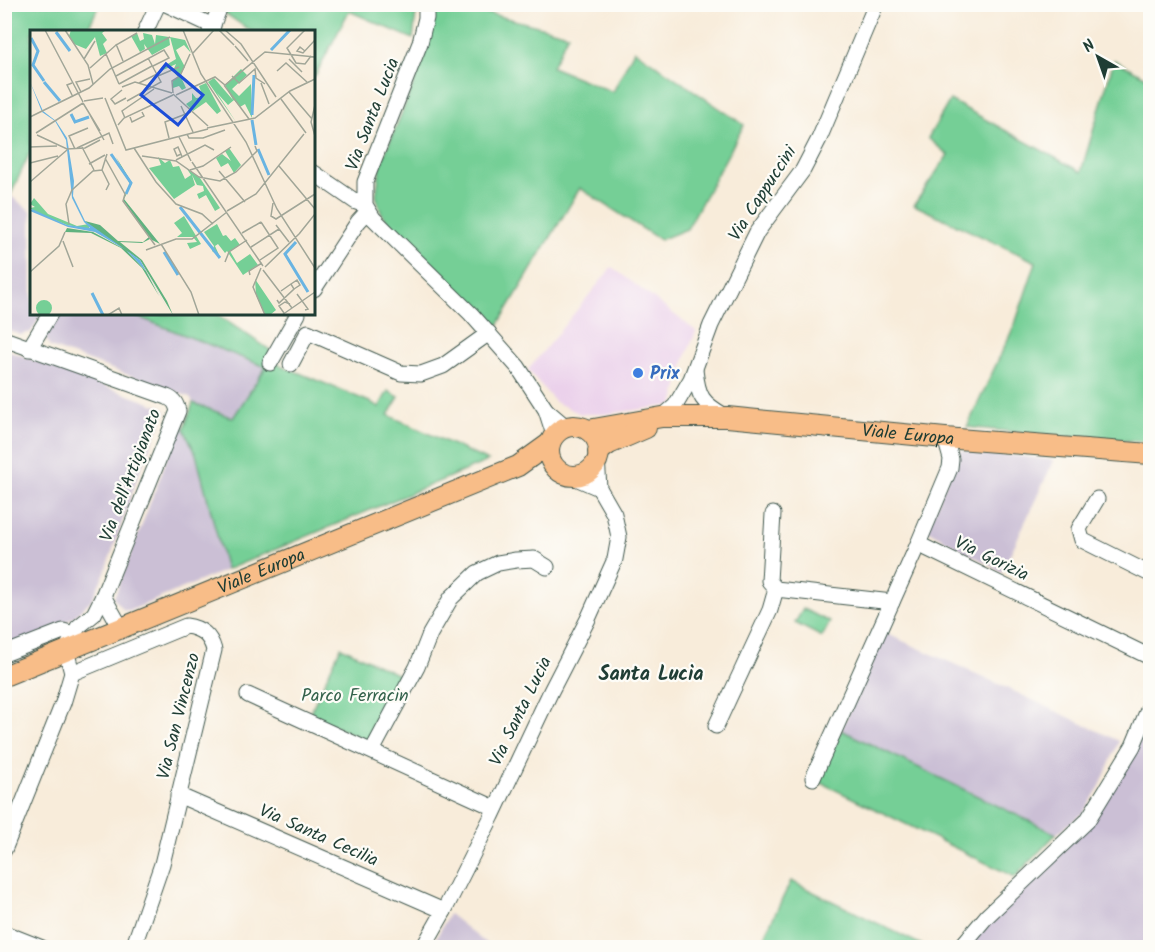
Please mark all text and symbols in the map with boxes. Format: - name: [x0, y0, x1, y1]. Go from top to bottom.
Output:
- north arrow: [1068, 27, 1128, 87]
- inset map: [30, 30, 315, 315]
- text: N: [1077, 34, 1101, 59]
- street label: Via Santa Lucia: [339, 54, 408, 175]
- street label: Via Cappuccini: [721, 140, 805, 247]
- place label: Prix: [650, 360, 680, 389]
- marker: Prix: [631, 366, 645, 380]
- street label: Via dell'Artigianato: [93, 405, 170, 546]
- street label: Viale Europa: [860, 417, 955, 455]
- street label: Via Gorizia: [949, 529, 1033, 590]
- street label: Viale Europa: [214, 541, 310, 603]
- street label: Via San Vincenzo: [150, 650, 209, 783]
- street label: Via Santa Lucia: [482, 652, 560, 771]
- district label: Santa Lucia: [598, 659, 704, 691]
- park label: Parco Ferracin: [301, 682, 409, 711]
- street label: Via Santa Cecilia: [254, 797, 383, 876]

